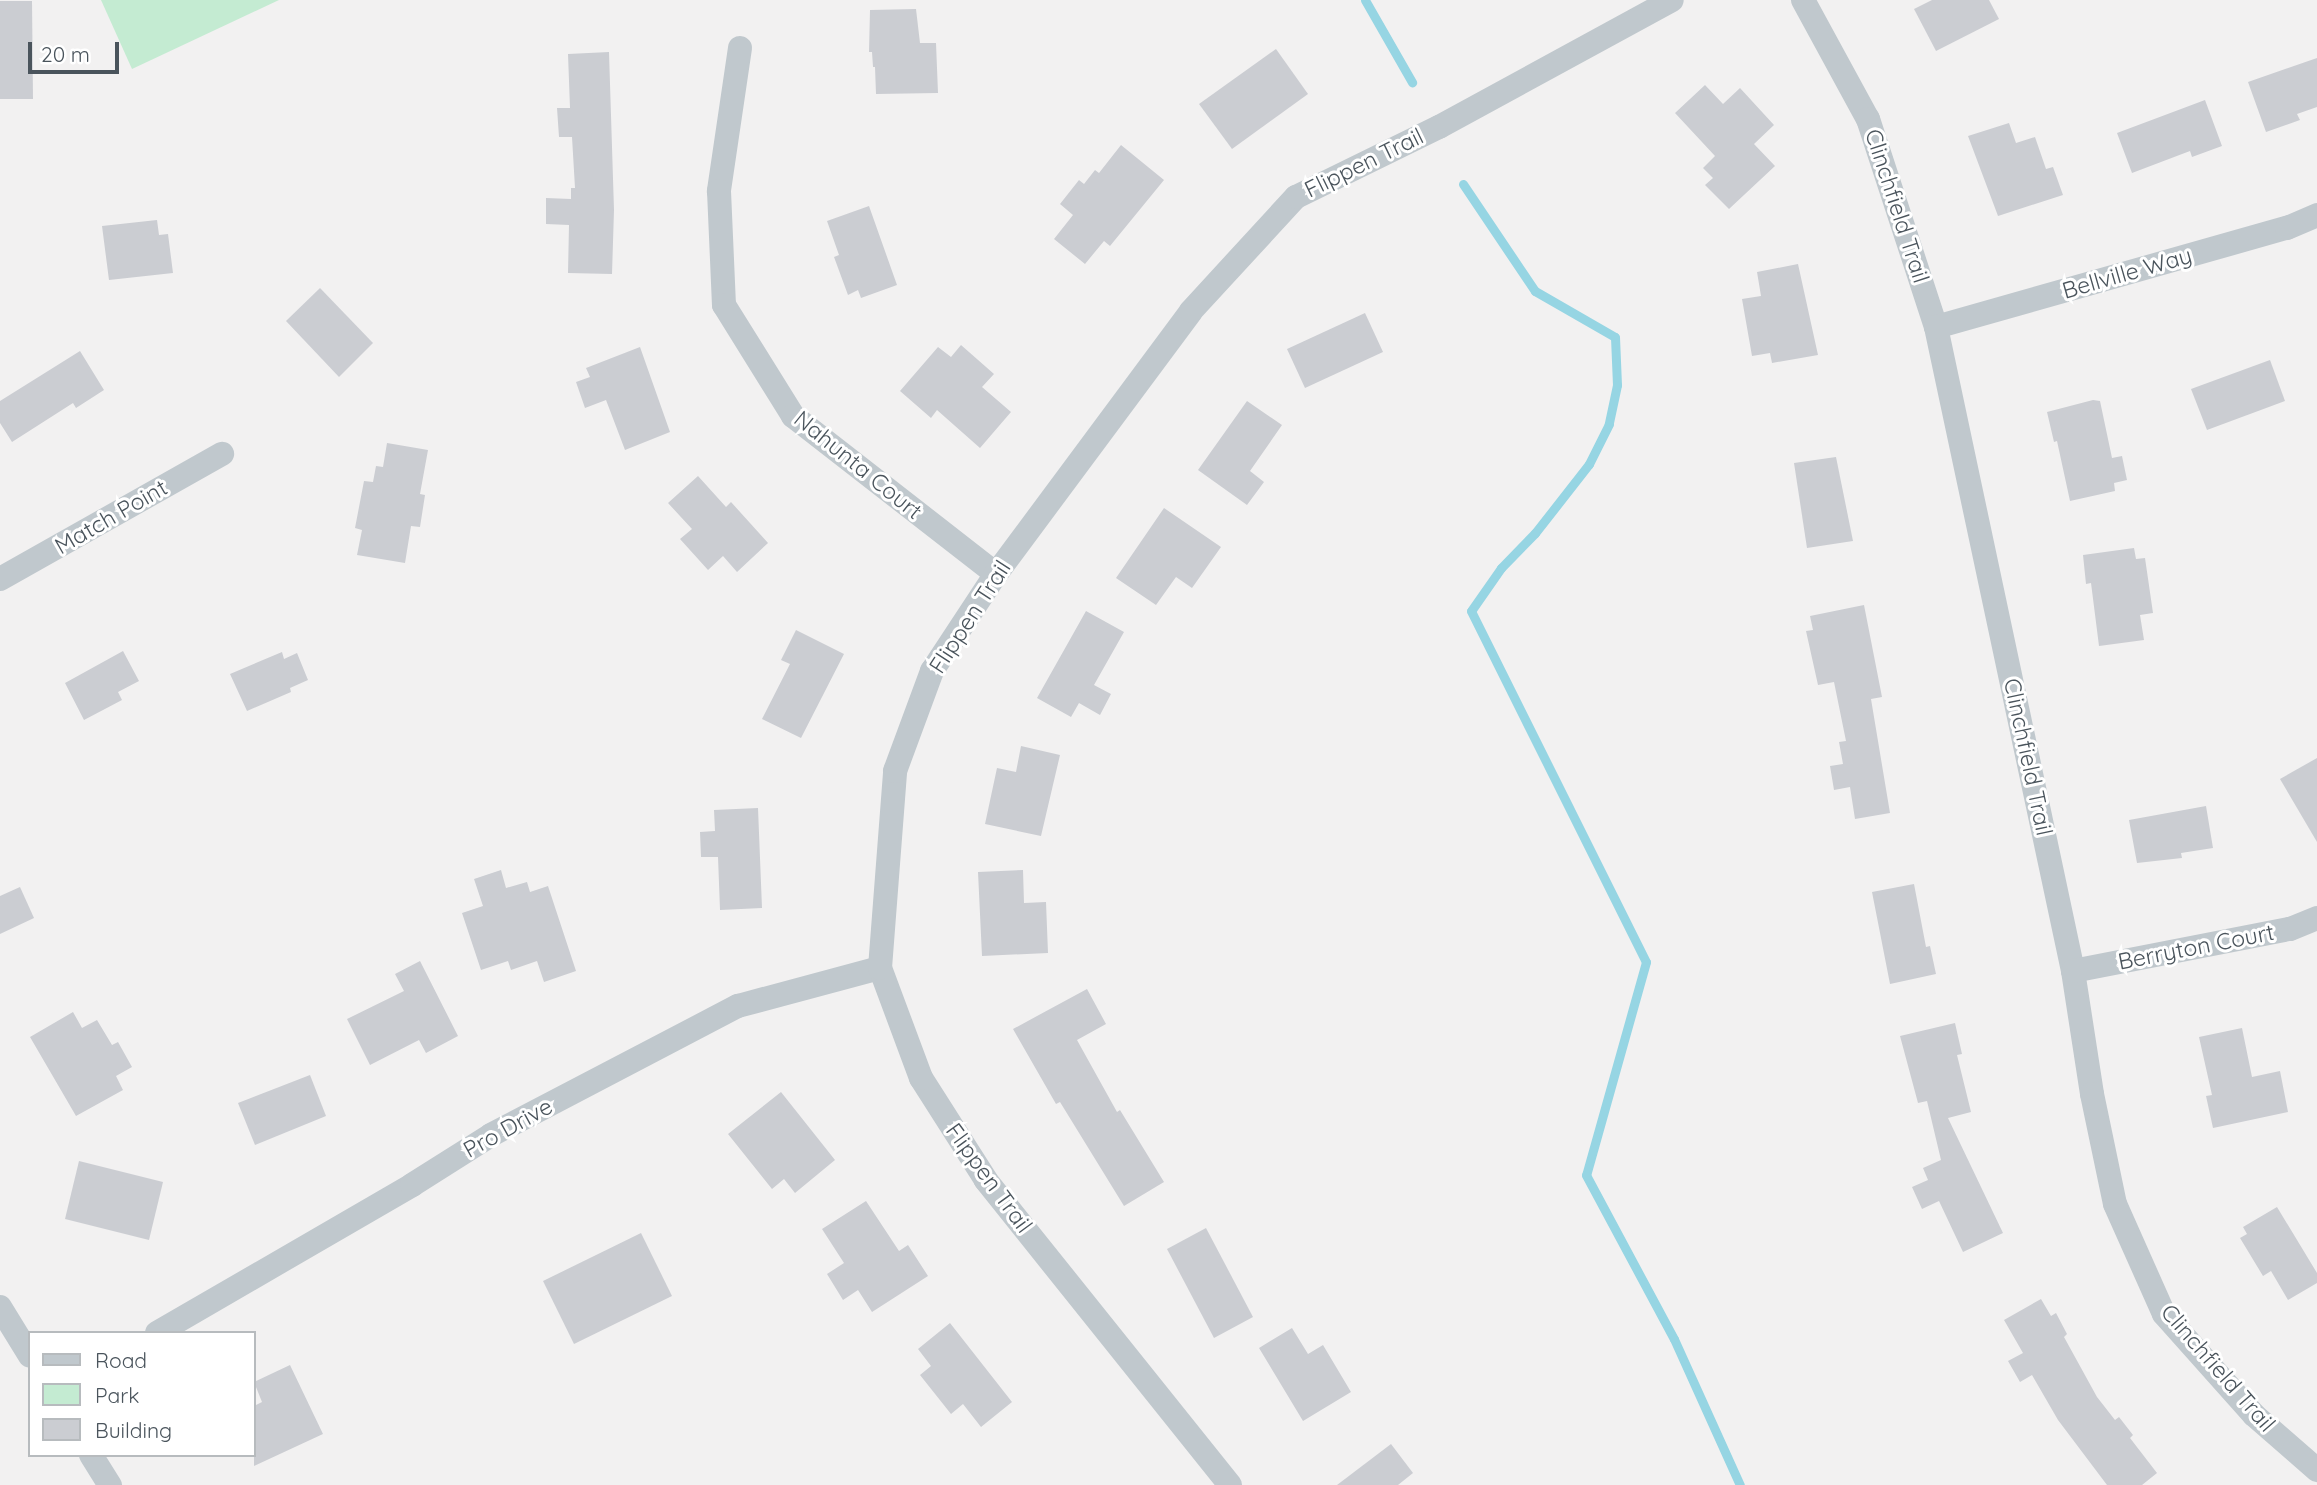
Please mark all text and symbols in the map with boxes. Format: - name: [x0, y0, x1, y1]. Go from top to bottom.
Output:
- scale bar: [32, 28, 122, 72]
- text: 20 m: [41, 41, 90, 67]
- street label: Flippen Trail: [1300, 122, 1428, 204]
- street label: Clinchfield Trail: [1859, 126, 1935, 286]
- street label: Bellville Way: [2059, 241, 2195, 305]
- street label: Nahunta Court: [788, 405, 928, 525]
- street label: Match Point: [50, 474, 172, 560]
- street label: Flippen Trail: [923, 555, 1017, 679]
- street label: Clinchfield Trail: [1998, 676, 2058, 838]
- street label: Berryton Court: [2116, 918, 2276, 976]
- street label: Pro Drive: [459, 1092, 557, 1164]
- street label: Flippen Trail: [940, 1118, 1038, 1238]
- street label: Clinchfield Trail: [2155, 1298, 2281, 1438]
- legend: [28, 1331, 256, 1457]
- text: Road: [95, 1347, 147, 1373]
- text: Park: [95, 1382, 139, 1408]
- text: Building: [95, 1417, 172, 1443]

